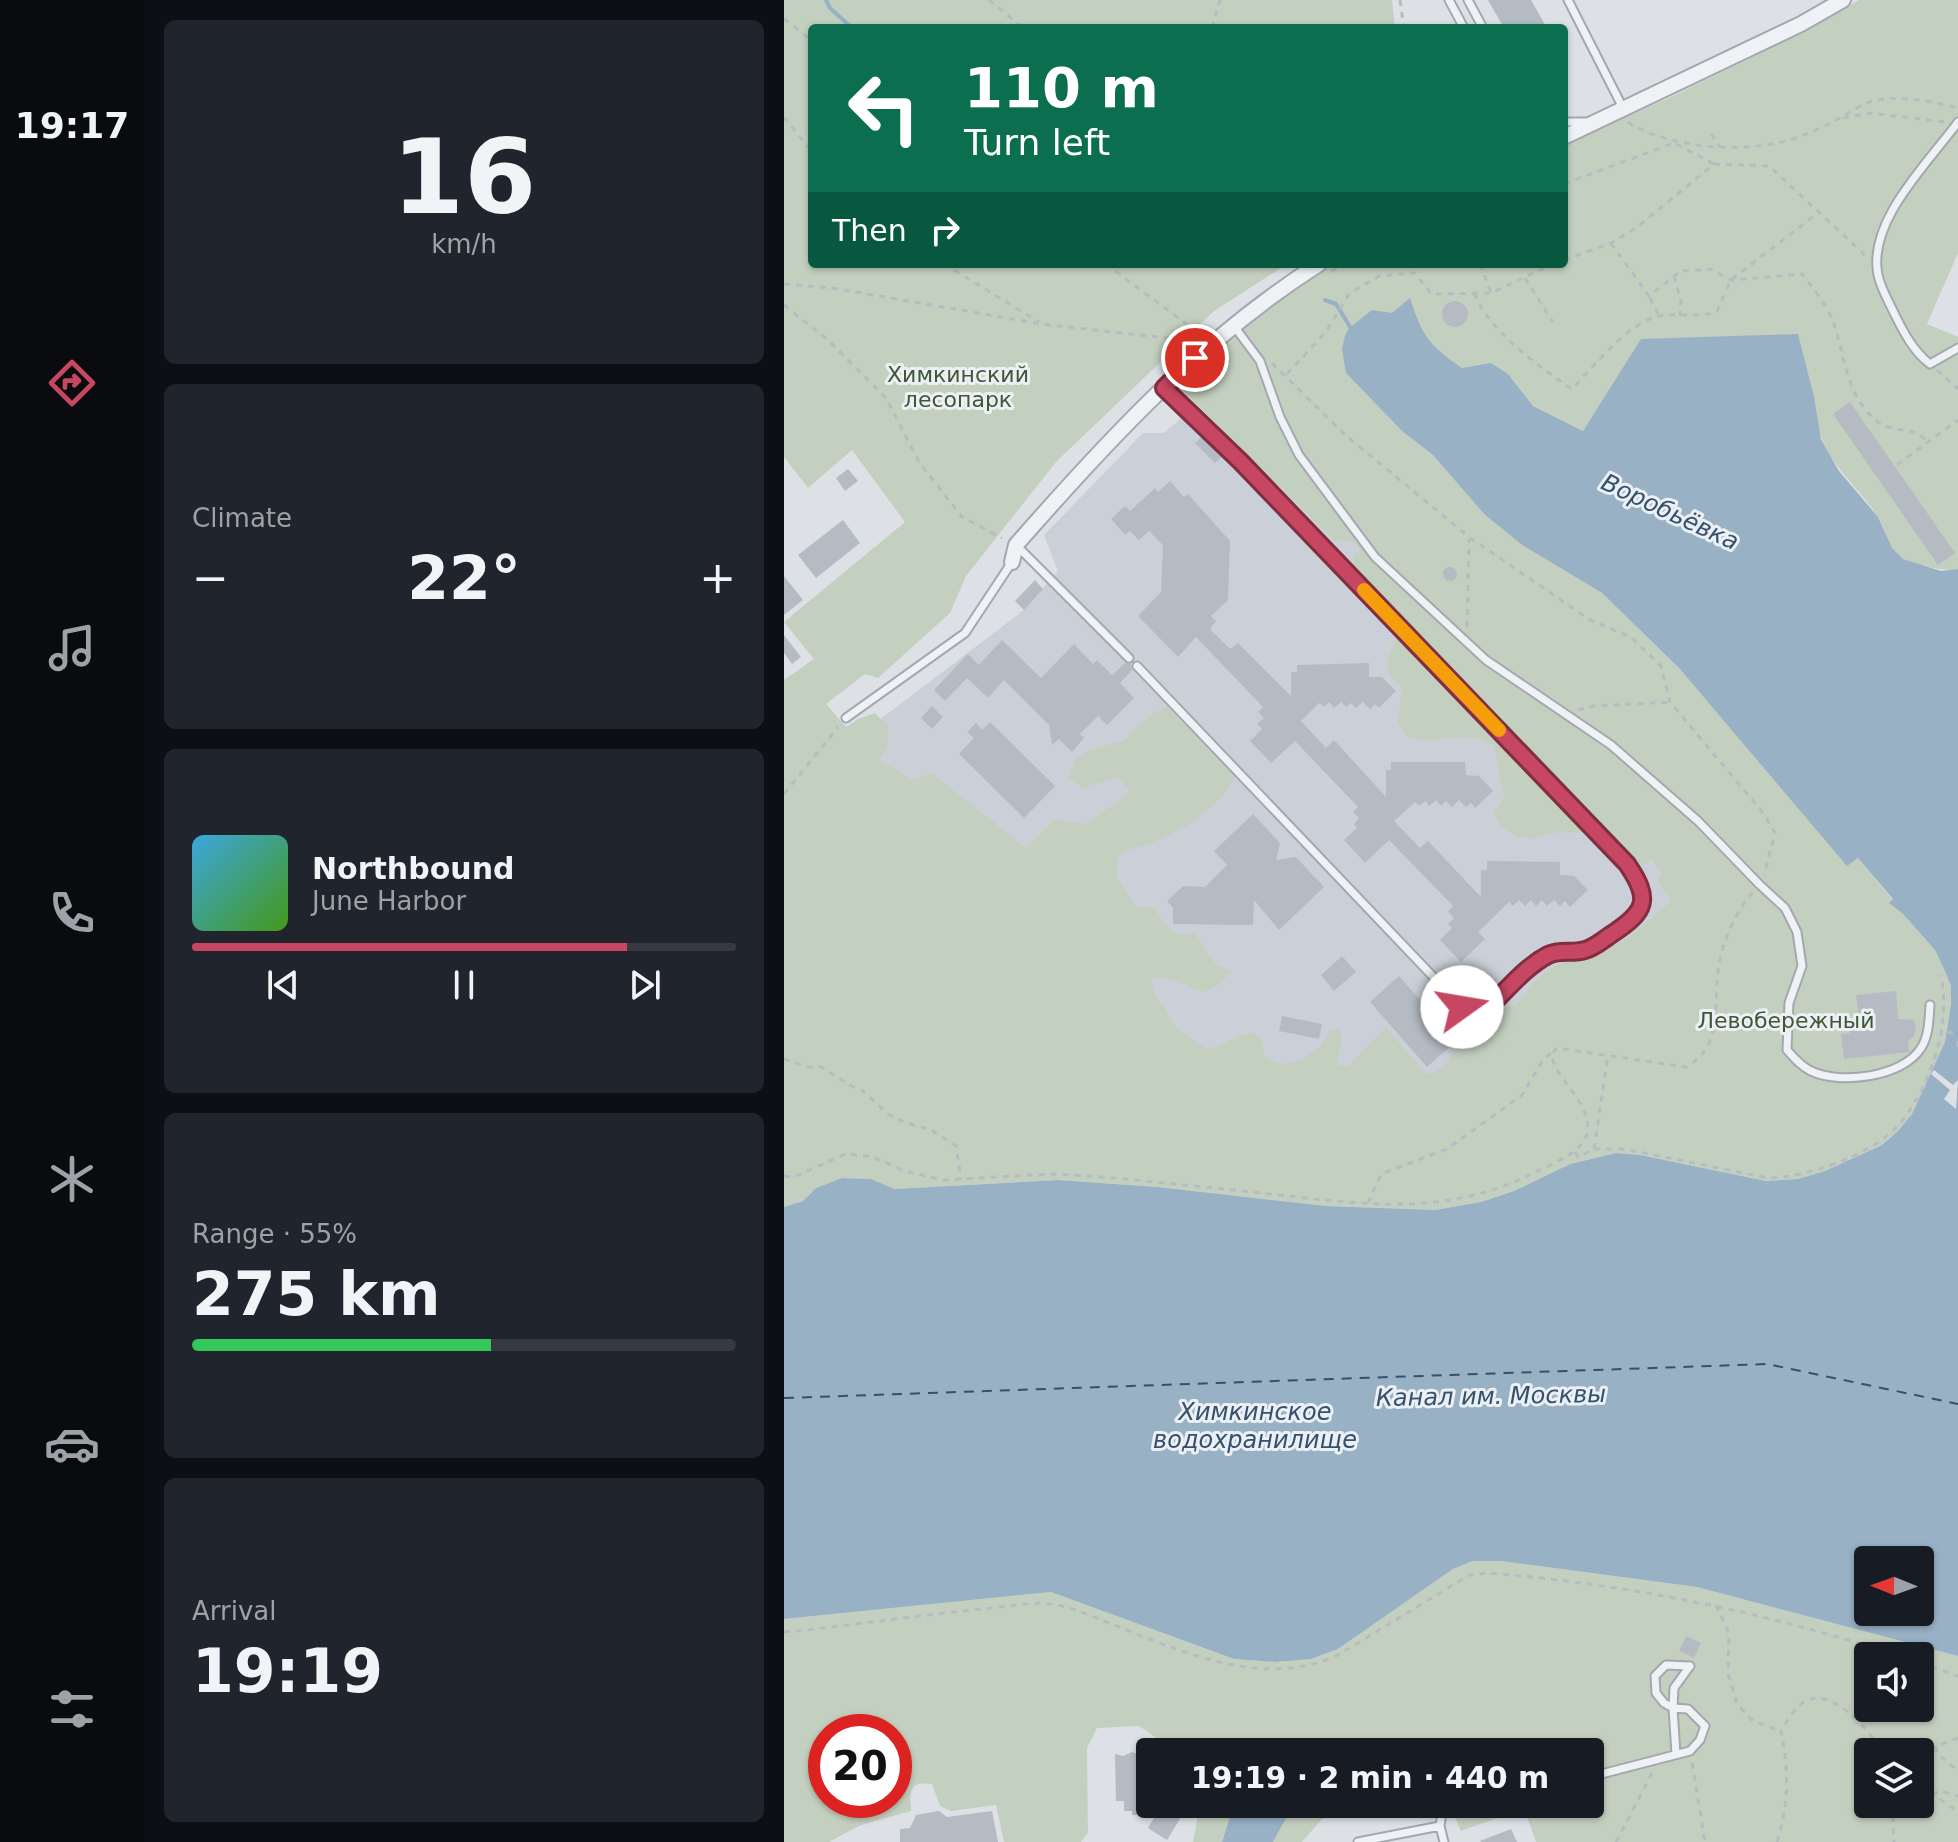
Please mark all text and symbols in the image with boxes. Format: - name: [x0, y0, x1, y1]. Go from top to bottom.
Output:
- text: 110 m: [964, 55, 1159, 120]
- icon: left: [832, 56, 936, 160]
- text: 19:17: [15, 105, 129, 146]
- text: 16: [392, 116, 536, 238]
- text: Turn left: [964, 122, 1110, 163]
- icon: right: [923, 208, 967, 252]
- text: Then: [832, 213, 907, 248]
- text: km/h: [431, 229, 497, 259]
- pin: [1161, 324, 1229, 392]
- icon: arrive: [1173, 336, 1217, 380]
- icon: directions: [44, 355, 100, 411]
- park label: Химкинский лесопарк: [887, 362, 1029, 412]
- water label: Воробьёвка: [1597, 468, 1743, 556]
- text: Climate: [192, 503, 292, 533]
- text: 22°: [407, 543, 521, 613]
- text: −: [192, 552, 229, 603]
- text: +: [699, 552, 736, 603]
- icon: music: [44, 620, 100, 676]
- text: Northbound: [312, 851, 515, 886]
- icon: phone: [44, 885, 100, 941]
- text: June Harbor: [312, 886, 466, 916]
- icon: previous: [261, 963, 305, 1007]
- icon: pause: [442, 963, 486, 1007]
- icon: next: [623, 963, 667, 1007]
- position arrow: [1420, 965, 1504, 1049]
- park label: Левобережный: [1698, 1008, 1874, 1033]
- icon: climate: [44, 1151, 100, 1207]
- text: Range · 55%: [192, 1219, 357, 1249]
- text: 275 km: [192, 1259, 441, 1329]
- water label: Канал им. Москвы: [1376, 1380, 1606, 1412]
- water label: Химкинское водохранилище: [1153, 1398, 1357, 1454]
- icon: car: [44, 1416, 100, 1472]
- north arrow: [1854, 1546, 1934, 1626]
- map controls: [1854, 1546, 1934, 1818]
- text: Arrival: [192, 1596, 276, 1626]
- text: 19:19: [192, 1636, 383, 1706]
- button: sound: [1854, 1642, 1934, 1722]
- icon: filters: [44, 1681, 100, 1737]
- speed limit sign: 20: [808, 1714, 912, 1818]
- button: layers: [1854, 1738, 1934, 1818]
- text: 19:19 · 2 min · 440 m: [1191, 1760, 1549, 1795]

